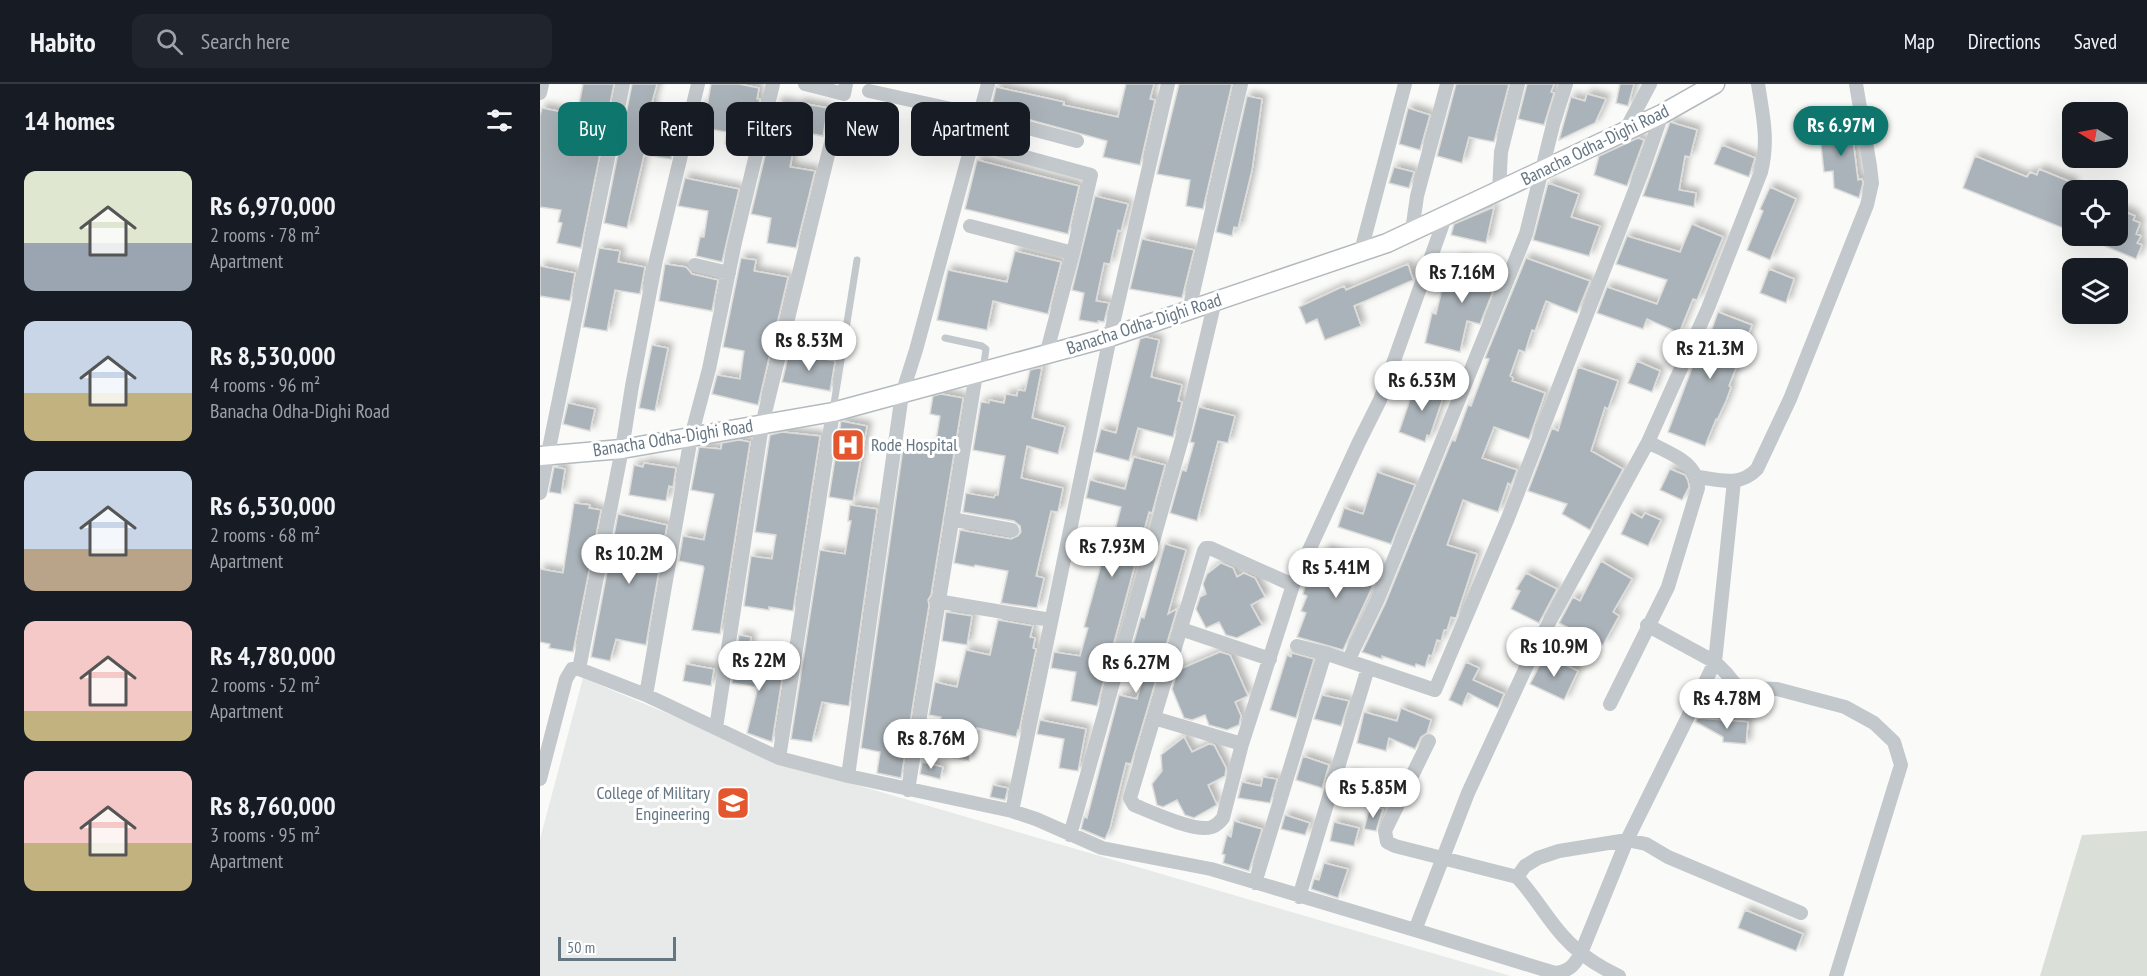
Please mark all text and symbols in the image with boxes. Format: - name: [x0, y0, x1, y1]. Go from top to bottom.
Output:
- search box: [132, 14, 552, 68]
- text: Habito: [30, 23, 96, 60]
- icon: search: [153, 25, 186, 58]
- text: Search here: [201, 27, 290, 55]
- text: Map: [1904, 28, 1935, 55]
- text: Directions: [1968, 28, 2041, 55]
- text: Saved: [2074, 28, 2117, 55]
- street label: Banacha Odha-Dighi Road: [1517, 99, 1672, 190]
- chip: Buy: [558, 102, 627, 156]
- chip: Rent: [639, 102, 714, 156]
- chip: Filters: [726, 102, 813, 156]
- chip: New: [825, 102, 899, 156]
- chip: Apartment: [911, 102, 1030, 156]
- north arrow: [2062, 102, 2128, 168]
- map controls: [2062, 102, 2128, 324]
- text: 14 homes: [24, 104, 115, 137]
- icon: filters: [483, 104, 516, 137]
- pin: Rs 6.97M: [1779, 106, 1903, 157]
- text: Rs 6.97M: [1807, 112, 1875, 138]
- button: locate: [2062, 180, 2128, 246]
- text: Rs 6,970,000: [210, 189, 336, 222]
- icon: home: [72, 195, 144, 267]
- text: 2 rooms · 78 m²: [210, 222, 320, 248]
- text: Apartment: [210, 248, 283, 274]
- pin: Rs 7.16M: [1400, 253, 1524, 304]
- button: layers: [2062, 258, 2128, 324]
- text: Rs 7.16M: [1429, 259, 1495, 285]
- street label: Banacha Odha-Dighi Road: [1063, 288, 1224, 359]
- pin: Rs 8.53M: [747, 321, 871, 372]
- text: Rs 8.53M: [775, 327, 843, 353]
- pin: Rs 21.3M: [1648, 329, 1772, 380]
- text: Rs 21.3M: [1676, 335, 1744, 361]
- text: Rs 8,530,000: [210, 339, 336, 372]
- icon: home: [72, 345, 144, 417]
- pin: Rs 6.53M: [1360, 361, 1484, 412]
- text: Rs 6.53M: [1388, 367, 1456, 393]
- text: 4 rooms · 96 m²: [210, 372, 320, 398]
- text: Banacha Odha-Dighi Road: [210, 398, 390, 424]
- street label: Banacha Odha-Dighi Road: [591, 414, 755, 462]
- hospital icon: Rode Hospital: [830, 427, 866, 463]
- place label: Rode Hospital: [871, 433, 958, 456]
- text: Rs 6,530,000: [210, 489, 336, 522]
- icon: home: [72, 495, 144, 567]
- text: 2 rooms · 68 m²: [210, 522, 320, 548]
- pin: Rs 7.93M: [1050, 527, 1174, 578]
- text: Rs 7.93M: [1079, 533, 1145, 559]
- pin: Rs 10.2M: [567, 534, 691, 585]
- text: Rs 10.2M: [595, 540, 663, 566]
- text: Apartment: [210, 548, 283, 574]
- pin: Rs 5.41M: [1274, 548, 1398, 599]
- text: Rs 5.41M: [1302, 554, 1370, 580]
- pin: Rs 10.9M: [1492, 627, 1616, 678]
- text: Rs 10.9M: [1520, 633, 1588, 659]
- text: Rs 4,780,000: [210, 639, 336, 672]
- pin: Rs 22M: [710, 641, 808, 692]
- pin: Rs 6.27M: [1074, 643, 1198, 694]
- icon: home: [72, 645, 144, 717]
- text: Rs 22M: [732, 647, 786, 673]
- text: Rs 6.27M: [1102, 649, 1170, 675]
- text: 2 rooms · 52 m²: [210, 672, 320, 698]
- pin: Rs 4.78M: [1665, 679, 1789, 730]
- text: Rs 4.78M: [1693, 685, 1761, 711]
- text: Apartment: [210, 698, 283, 724]
- pin: Rs 8.76M: [869, 719, 993, 770]
- text: Rs 8.76M: [897, 725, 965, 751]
- pin: Rs 5.85M: [1311, 768, 1435, 819]
- text: Rs 5.85M: [1339, 774, 1407, 800]
- place label: College of Military Engineering: [596, 781, 710, 825]
- school or university icon: College of Military Engineering: [715, 785, 751, 821]
- text: Rs 8,760,000: [210, 789, 336, 822]
- icon: home: [72, 795, 144, 867]
- text: 3 rooms · 95 m²: [210, 822, 320, 848]
- text: Apartment: [210, 848, 283, 874]
- scale bar: [558, 934, 676, 962]
- text: 50 m: [567, 937, 595, 957]

